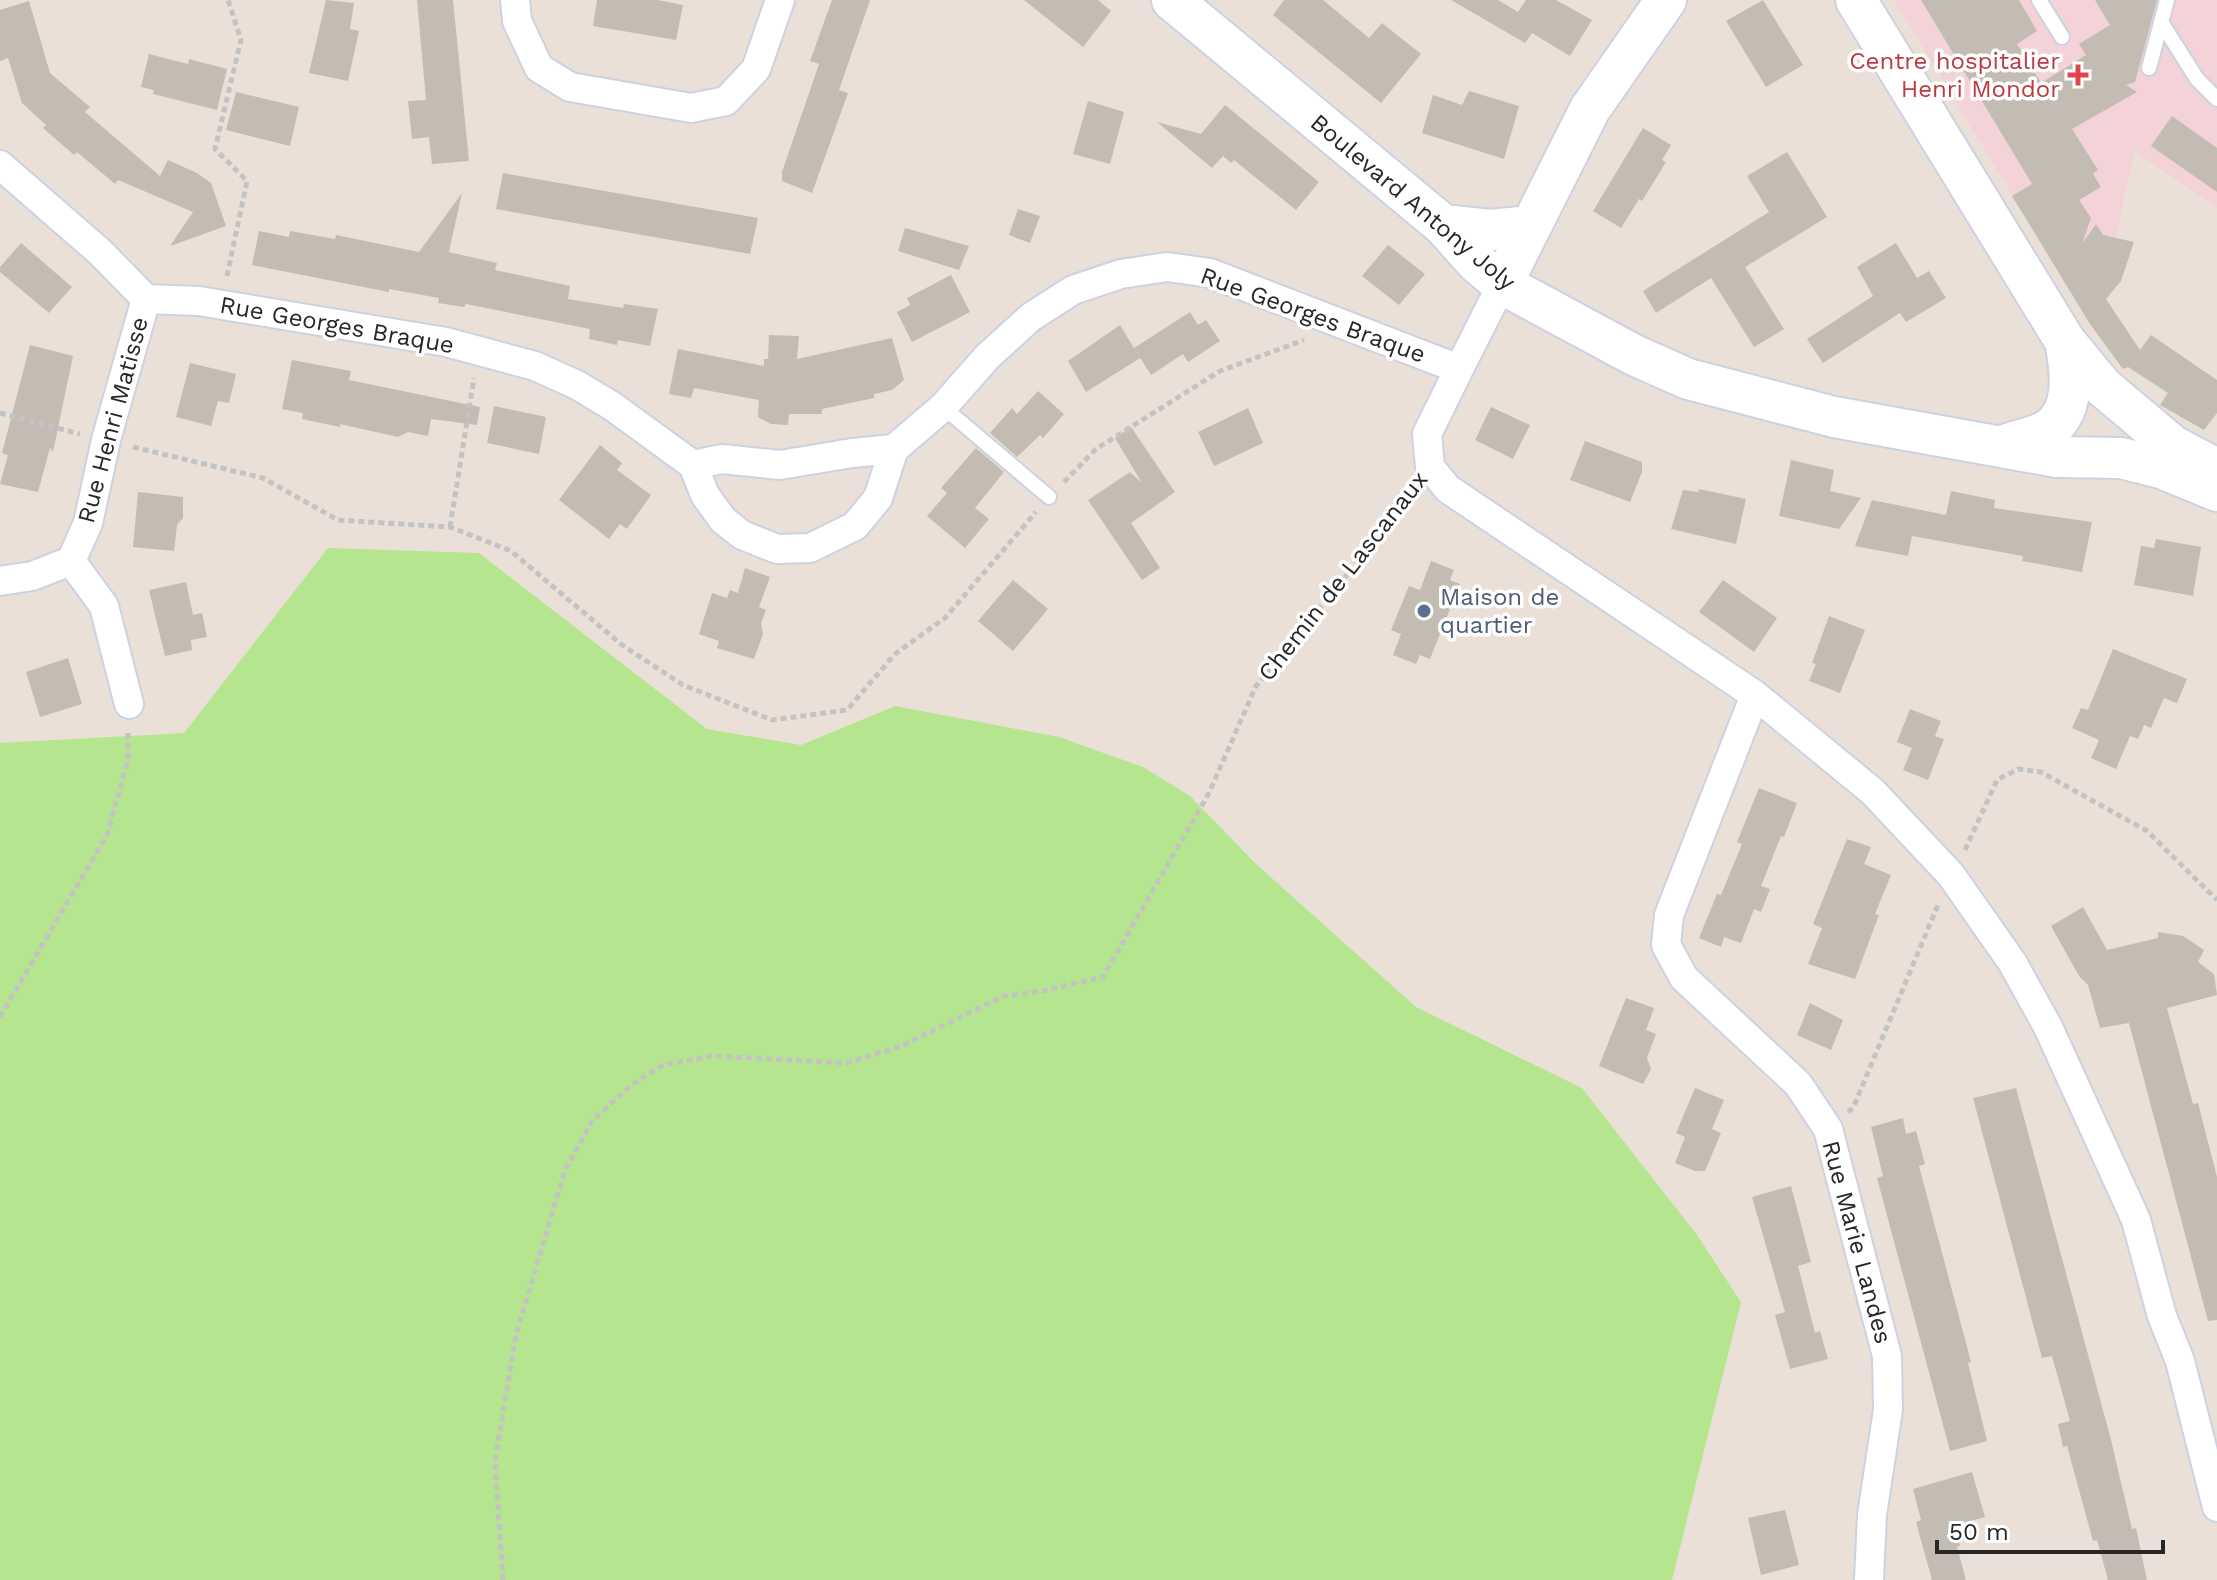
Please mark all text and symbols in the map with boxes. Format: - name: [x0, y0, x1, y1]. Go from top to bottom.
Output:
- place label: Centre hospitalier Henri Mondor: [1849, 47, 2060, 103]
- marker: Centre hospitalier Henri Mondor: [2067, 64, 2089, 86]
- street label: Boulevard Antony Joly: [1305, 108, 1522, 296]
- street label: Rue Georges Braque: [1197, 261, 1429, 369]
- street label: Rue Georges Braque: [218, 291, 456, 359]
- street label: Rue Henri Matisse: [72, 314, 154, 526]
- street label: Chemin de Lascanaux: [1252, 466, 1434, 686]
- place label: Maison de quartier: [1440, 583, 1559, 639]
- marker: Maison de quartier: [1415, 602, 1433, 620]
- street label: Rue Marie Landes: [1816, 1137, 1898, 1347]
- scale bar: [1937, 1504, 2163, 1554]
- text: 50 m: [1949, 1518, 2009, 1546]

